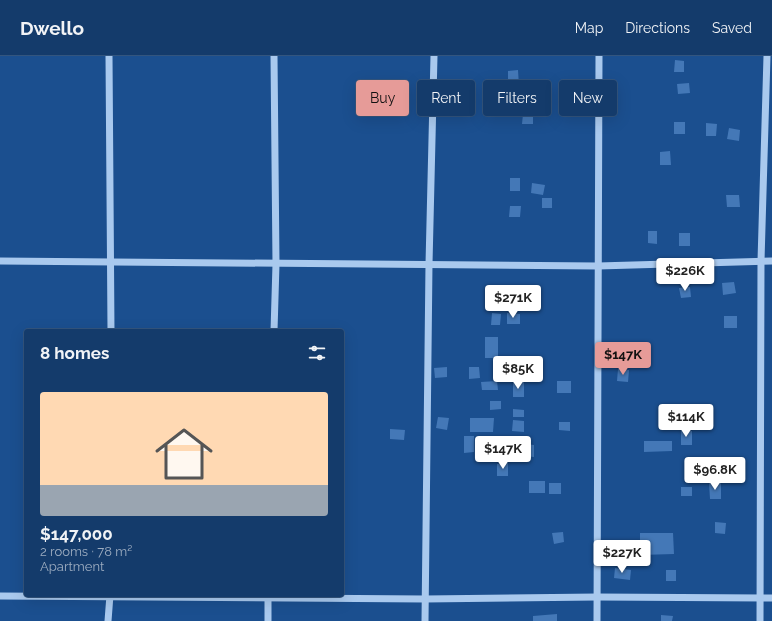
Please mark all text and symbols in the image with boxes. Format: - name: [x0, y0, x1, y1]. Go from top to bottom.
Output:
- text: Dwello: [20, 17, 84, 39]
- text: Map: [575, 20, 603, 36]
- text: Directions: [625, 20, 690, 36]
- text: Saved: [712, 20, 752, 36]
- chip: Buy: [356, 80, 409, 116]
- chip: Rent: [417, 80, 475, 116]
- chip: Filters: [483, 80, 551, 116]
- chip: New: [559, 80, 617, 116]
- pin: $226K: [657, 258, 713, 292]
- text: $226K: [665, 263, 705, 278]
- pin: $271K: [485, 285, 541, 319]
- text: $271K: [494, 290, 532, 305]
- icon: filters: [306, 342, 328, 364]
- pin: $147K: [595, 342, 651, 376]
- text: 8 homes: [40, 343, 109, 363]
- text: $147K: [604, 347, 642, 362]
- pin: $85K: [494, 356, 542, 390]
- text: $85K: [502, 361, 534, 376]
- pin: $114K: [658, 404, 714, 438]
- text: $114K: [667, 409, 705, 424]
- icon: home: [148, 418, 220, 490]
- pin: $147K: [475, 436, 531, 470]
- text: $147K: [484, 441, 522, 456]
- pin: $96.8K: [682, 457, 748, 491]
- text: $96.8K: [693, 462, 737, 477]
- text: $147,000: [40, 524, 113, 544]
- pin: $227K: [594, 540, 650, 574]
- text: 2 rooms · 78 m²: [40, 544, 132, 559]
- text: $227K: [603, 545, 641, 560]
- text: Apartment: [40, 559, 104, 574]

